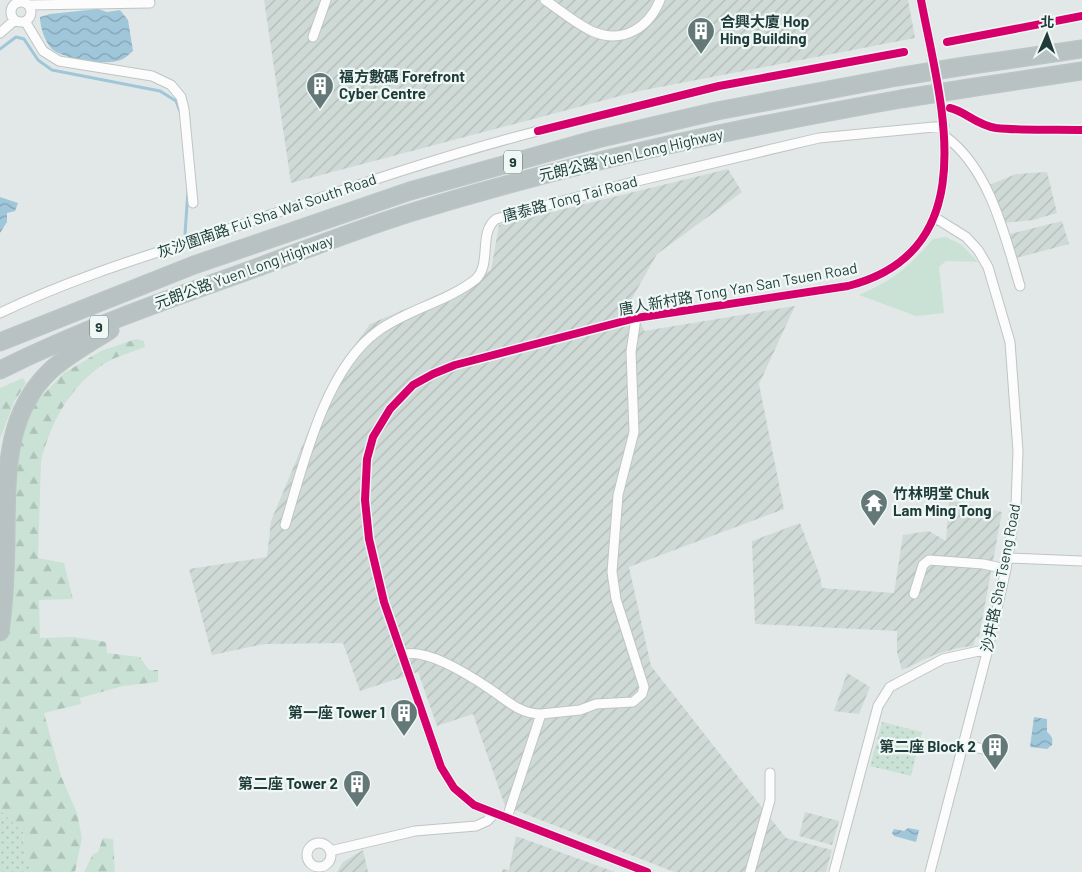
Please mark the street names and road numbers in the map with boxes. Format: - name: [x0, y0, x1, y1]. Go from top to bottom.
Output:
- street label: 元朗公路 Yuen Long Highway: [537, 124, 725, 184]
- road number: 9: [504, 150, 522, 173]
- street label: 灰沙圍南路 Fui Sha Wai South Road: [155, 169, 378, 261]
- street label: 唐泰路 Tong Tai Road: [500, 171, 639, 225]
- street label: 元朗公路 Yuen Long Highway: [152, 230, 335, 312]
- street label: 唐人新村路 Tong Yan San Tsuen Road: [617, 258, 859, 318]
- road number: 9: [90, 316, 108, 338]
- street label: 沙井路 Sha Tseng Road: [977, 502, 1023, 654]

